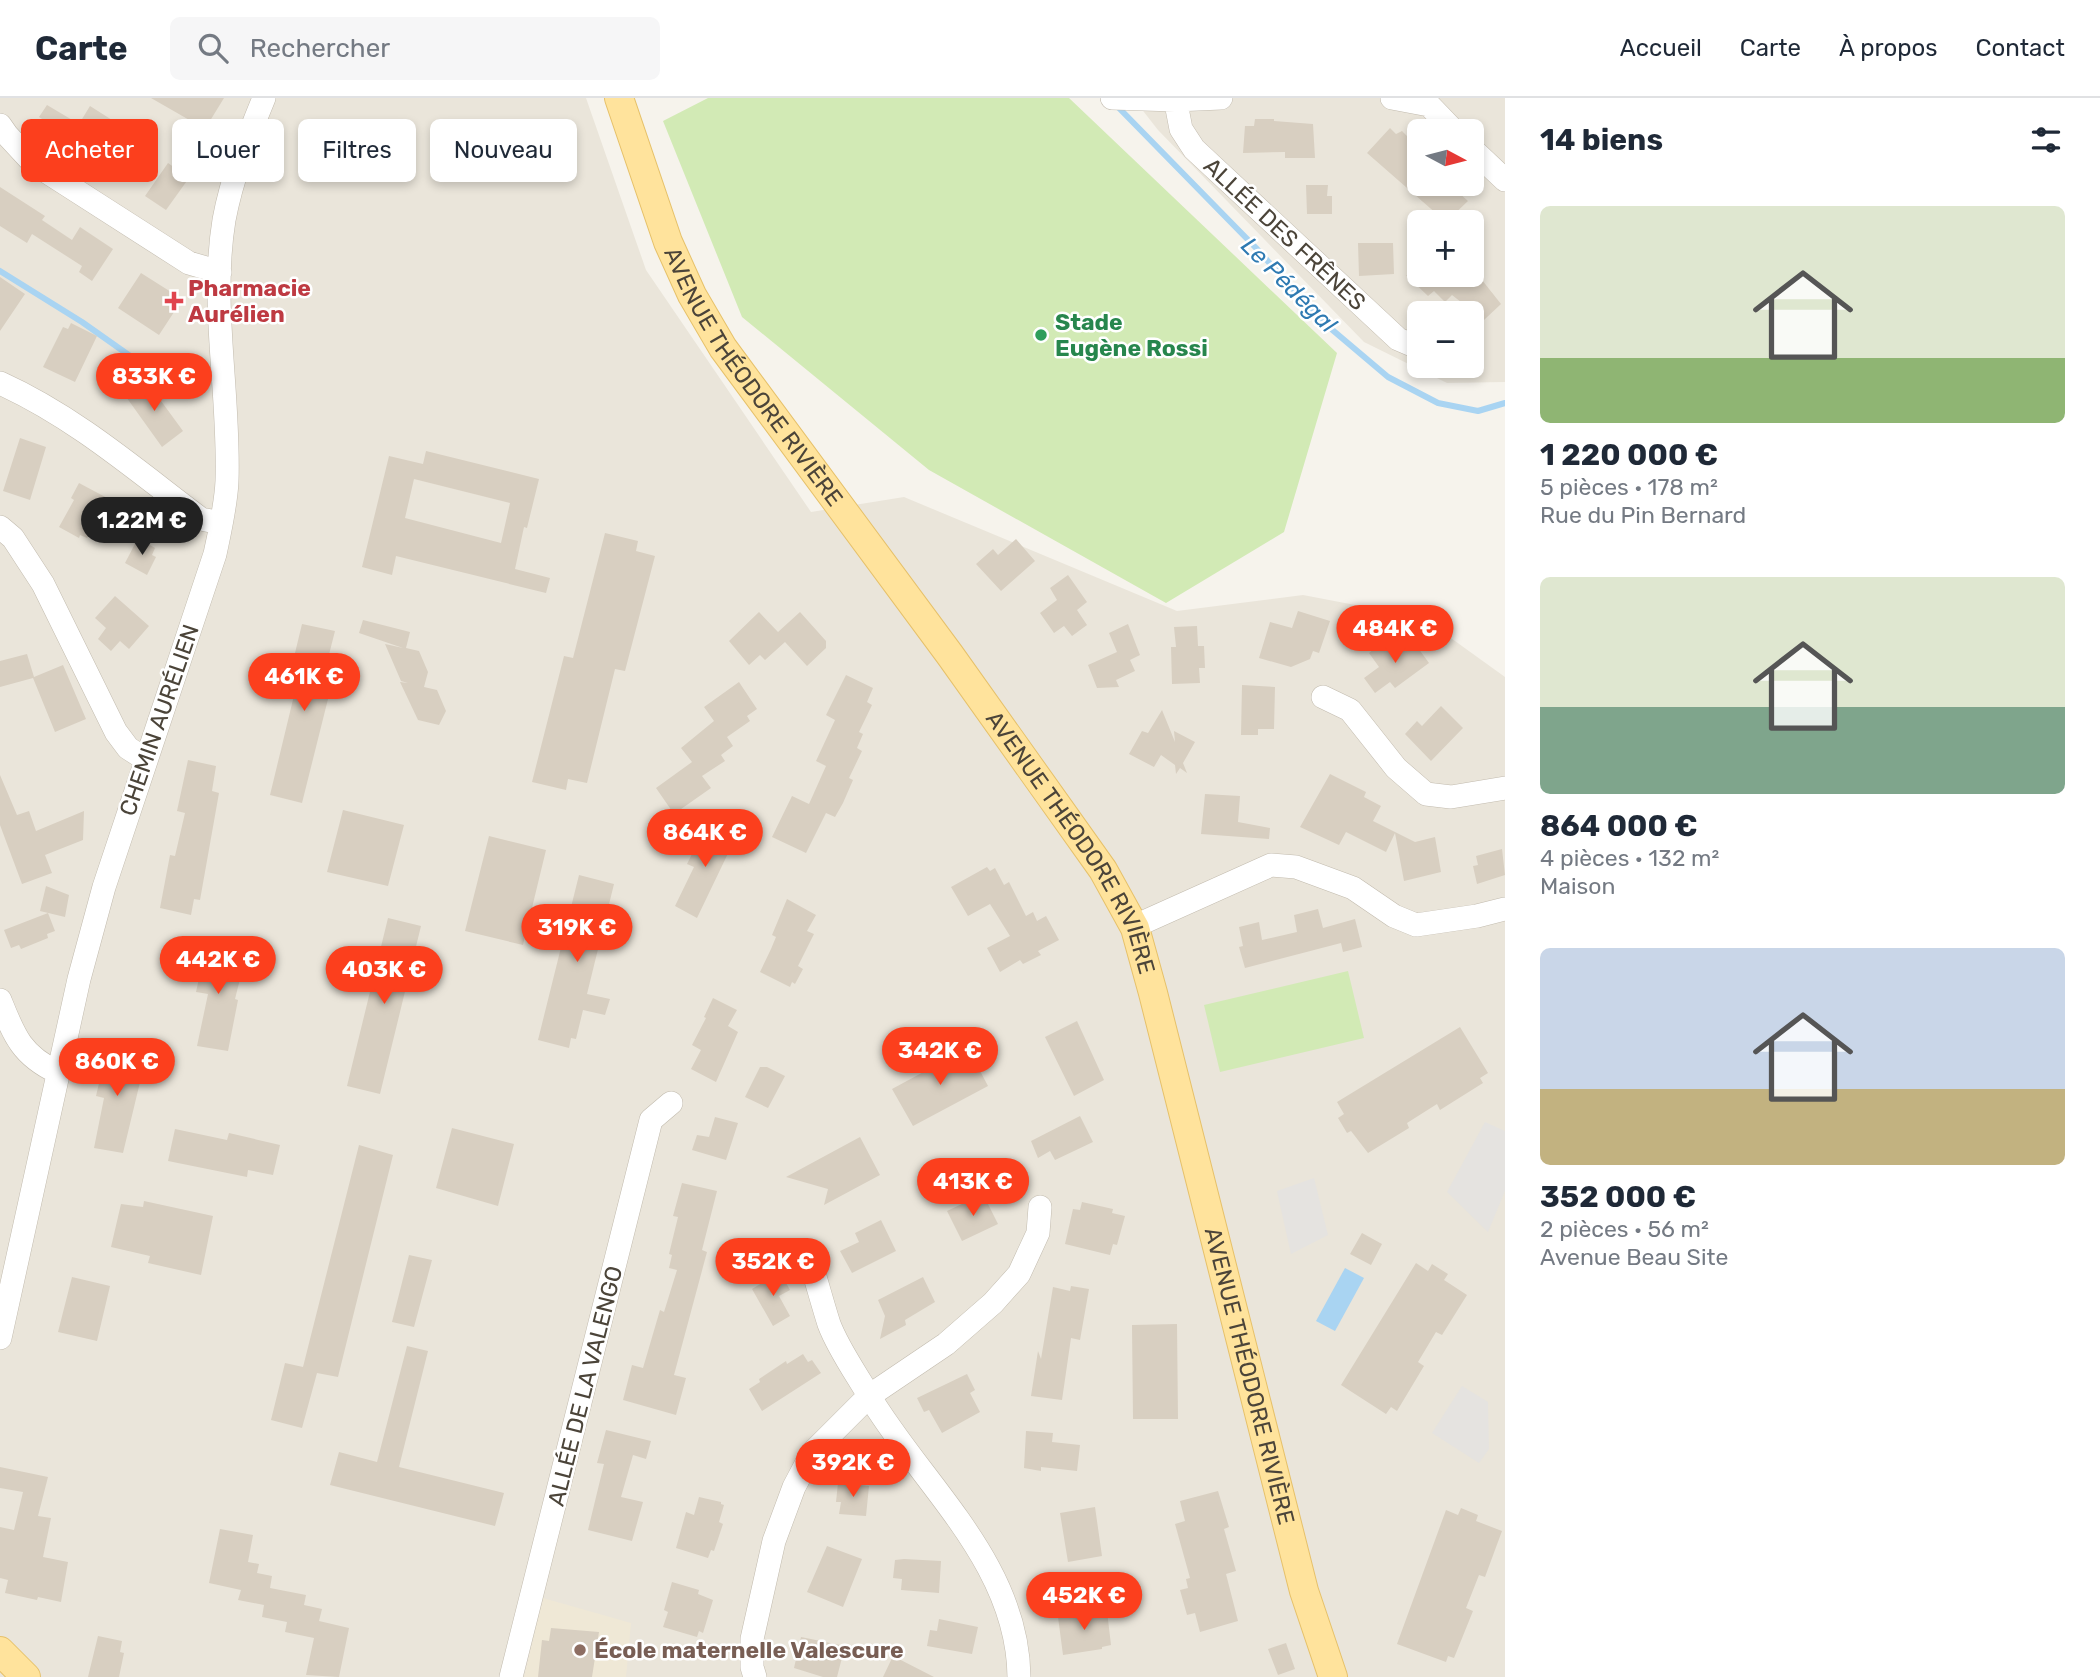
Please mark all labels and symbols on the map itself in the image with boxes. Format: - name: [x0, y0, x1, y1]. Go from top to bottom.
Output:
- north arrow: [1407, 119, 1484, 196]
- street label: ALLÉE DES FRÊNES: [1198, 152, 1372, 316]
- water label: Le Pédégal: [1236, 232, 1343, 339]
- street label: AVENUE THÉODORE RIVIÈRE: [658, 243, 849, 512]
- place label: Pharmacie Aurélien: [188, 274, 311, 328]
- marker: Pharmacie Aurélien: [166, 293, 182, 309]
- place label: Stade Eugène Rossi: [1055, 308, 1208, 362]
- marker: Stade Eugène Rossi: [1033, 327, 1049, 343]
- pin: 833K €: [97, 354, 211, 413]
- pin: 1.22M €: [77, 498, 207, 557]
- pin: 484K €: [1338, 606, 1452, 665]
- street label: CHEMIN AURÉLIEN: [113, 621, 205, 819]
- pin: 461K €: [247, 654, 361, 713]
- street label: AVENUE THÉODORE RIVIÈRE: [980, 705, 1161, 977]
- pin: 864K €: [648, 810, 762, 869]
- pin: 319K €: [520, 904, 634, 964]
- pin: 442K €: [161, 936, 275, 996]
- pin: 403K €: [327, 946, 441, 1006]
- pin: 342K €: [883, 1028, 997, 1087]
- pin: 860K €: [60, 1038, 174, 1098]
- pin: 413K €: [916, 1158, 1030, 1218]
- street label: AVENUE THÉODORE RIVIÈRE: [1199, 1224, 1301, 1527]
- pin: 352K €: [716, 1238, 830, 1298]
- street label: ALLÉE DE LA VALENGO: [542, 1263, 628, 1509]
- pin: 392K €: [796, 1440, 910, 1499]
- pin: 452K €: [1027, 1572, 1141, 1632]
- place label: École maternelle Valescure: [594, 1636, 904, 1664]
- marker: École maternelle Valescure: [572, 1642, 588, 1658]

